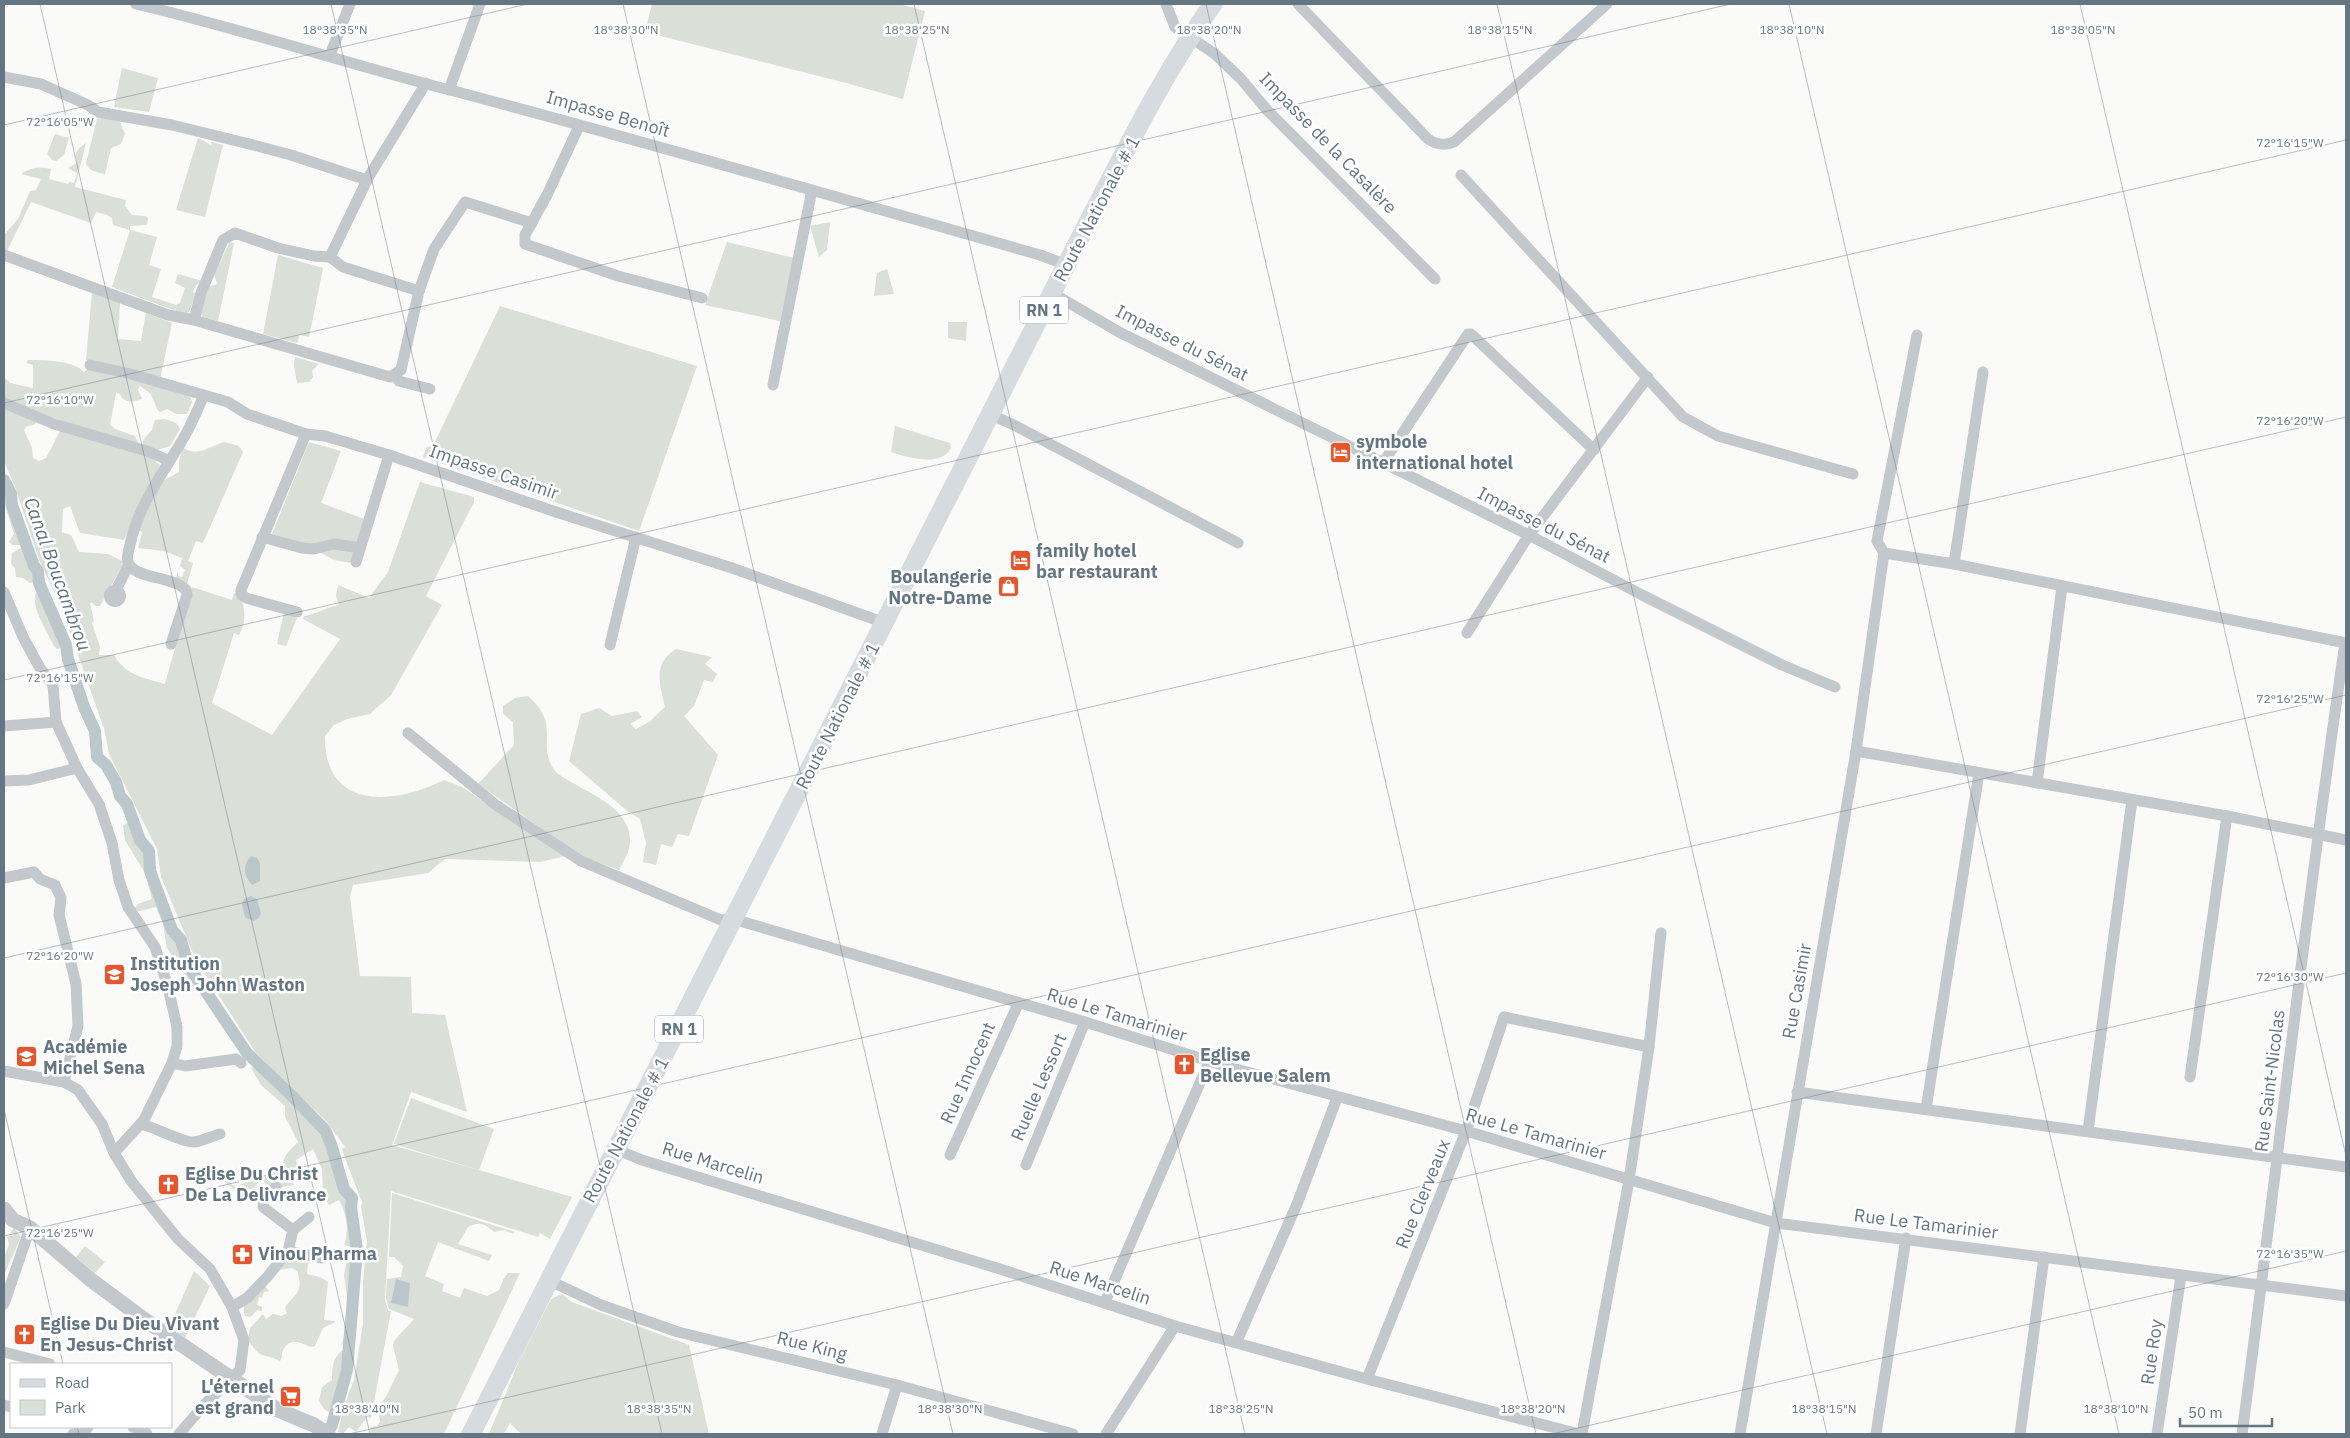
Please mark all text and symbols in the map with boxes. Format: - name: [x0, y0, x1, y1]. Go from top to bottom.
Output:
- text: 18°38'35"N: [302, 22, 368, 37]
- text: 18°38'30"N: [593, 22, 659, 37]
- text: 18°38'25"N: [884, 22, 950, 37]
- text: 18°38'20"N: [1176, 22, 1242, 37]
- text: 18°38'15"N: [1467, 22, 1533, 37]
- text: 18°38'10"N: [1759, 22, 1825, 37]
- text: 18°38'05"N: [2050, 22, 2116, 37]
- street label: Impasse de la Casalère: [1255, 67, 1402, 218]
- street label: Impasse Benoît: [544, 85, 672, 142]
- text: 72°16'05"W: [26, 114, 94, 129]
- street label: Route Nationale # 1: [1048, 132, 1145, 286]
- text: 72°16'15"W: [2256, 135, 2324, 150]
- road number: RN 1: [1020, 296, 1068, 324]
- street label: Impasse du Sénat: [1112, 299, 1252, 386]
- text: 72°16'10"W: [26, 392, 94, 407]
- text: 72°16'20"W: [2256, 413, 2324, 428]
- place label: symbole international hotel: [1356, 430, 1514, 474]
- street label: Impasse Casimir: [426, 439, 562, 505]
- hotel icon: symbole international hotel: [1328, 440, 1352, 464]
- street label: Impasse du Sénat: [1474, 481, 1614, 568]
- water label: Canal Boucambrou: [19, 494, 97, 654]
- place label: family hotel bar restaurant: [1036, 539, 1158, 583]
- hotel icon: family hotel bar restaurant: [1008, 549, 1032, 573]
- place label: Boulangerie Notre-Dame: [888, 565, 992, 609]
- shop icon: Boulangerie Notre-Dame: [996, 575, 1020, 599]
- street label: Route Nationale # 1: [791, 638, 885, 793]
- text: 72°16'15"W: [26, 670, 94, 685]
- text: 72°16'25"W: [2256, 691, 2324, 706]
- street label: Rue Casimir: [1777, 941, 1816, 1041]
- text: 72°16'20"W: [26, 948, 94, 963]
- place label: Institution Joseph John Waston: [130, 952, 305, 996]
- school or university icon: Institution Joseph John Waston: [102, 962, 126, 986]
- text: 72°16'30"W: [2256, 969, 2324, 984]
- street label: Rue Le Tamarinier: [1044, 982, 1190, 1047]
- street label: Rue Saint-Nicolas: [2249, 1008, 2290, 1153]
- road number: RN 1: [655, 1016, 703, 1042]
- street label: Rue Innocent: [935, 1018, 1000, 1127]
- street label: Ruelle Lessort: [1006, 1030, 1072, 1144]
- place label: Académie Michel Sena: [43, 1035, 145, 1079]
- place label: Eglise Bellevue Salem: [1200, 1043, 1331, 1087]
- school or university icon: Académie Michel Sena: [15, 1045, 39, 1069]
- street label: Route Nationale # 1: [577, 1053, 674, 1207]
- church icon: Eglise Bellevue Salem: [1172, 1053, 1196, 1077]
- street label: Rue Le Tamarinier: [1463, 1102, 1609, 1165]
- street label: Rue Marcelin: [660, 1136, 767, 1189]
- street label: Rue Clerveaux: [1390, 1136, 1455, 1252]
- place label: Eglise Du Christ De La Delivrance: [185, 1162, 326, 1206]
- church icon: Eglise Du Christ De La Delivrance: [157, 1172, 181, 1196]
- street label: Rue Le Tamarinier: [1853, 1203, 2000, 1244]
- text: 72°16'25"W: [26, 1225, 94, 1240]
- pharmacy icon: Vinou Pharma: [230, 1242, 254, 1266]
- place label: Vinou Pharma: [258, 1242, 377, 1265]
- text: 72°16'35"W: [2256, 1246, 2324, 1261]
- street label: Rue Marcelin: [1047, 1255, 1154, 1310]
- place label: Eglise Du Dieu Vivant En Jesus-Christ: [40, 1312, 219, 1356]
- street label: Rue Roy: [2136, 1318, 2167, 1386]
- church icon: Eglise Du Dieu Vivant En Jesus-Christ: [12, 1322, 36, 1346]
- street label: Rue King: [775, 1326, 850, 1365]
- legend: [10, 1363, 172, 1428]
- text: Road: [55, 1373, 90, 1392]
- place label: L'éternel est grand: [195, 1375, 275, 1419]
- supermarket icon: L'éternel est grand: [278, 1385, 302, 1409]
- scale bar: [2180, 1396, 2272, 1428]
- text: Park: [55, 1398, 85, 1417]
- text: 18°38'40"N: [334, 1401, 400, 1416]
- text: 18°38'35"N: [626, 1401, 692, 1416]
- text: 18°38'30"N: [917, 1401, 983, 1416]
- text: 18°38'25"N: [1208, 1401, 1274, 1416]
- text: 18°38'20"N: [1500, 1401, 1566, 1416]
- text: 18°38'15"N: [1791, 1401, 1857, 1416]
- text: 18°38'10"N: [2083, 1401, 2149, 1416]
- text: 50 m: [2188, 1403, 2223, 1422]

